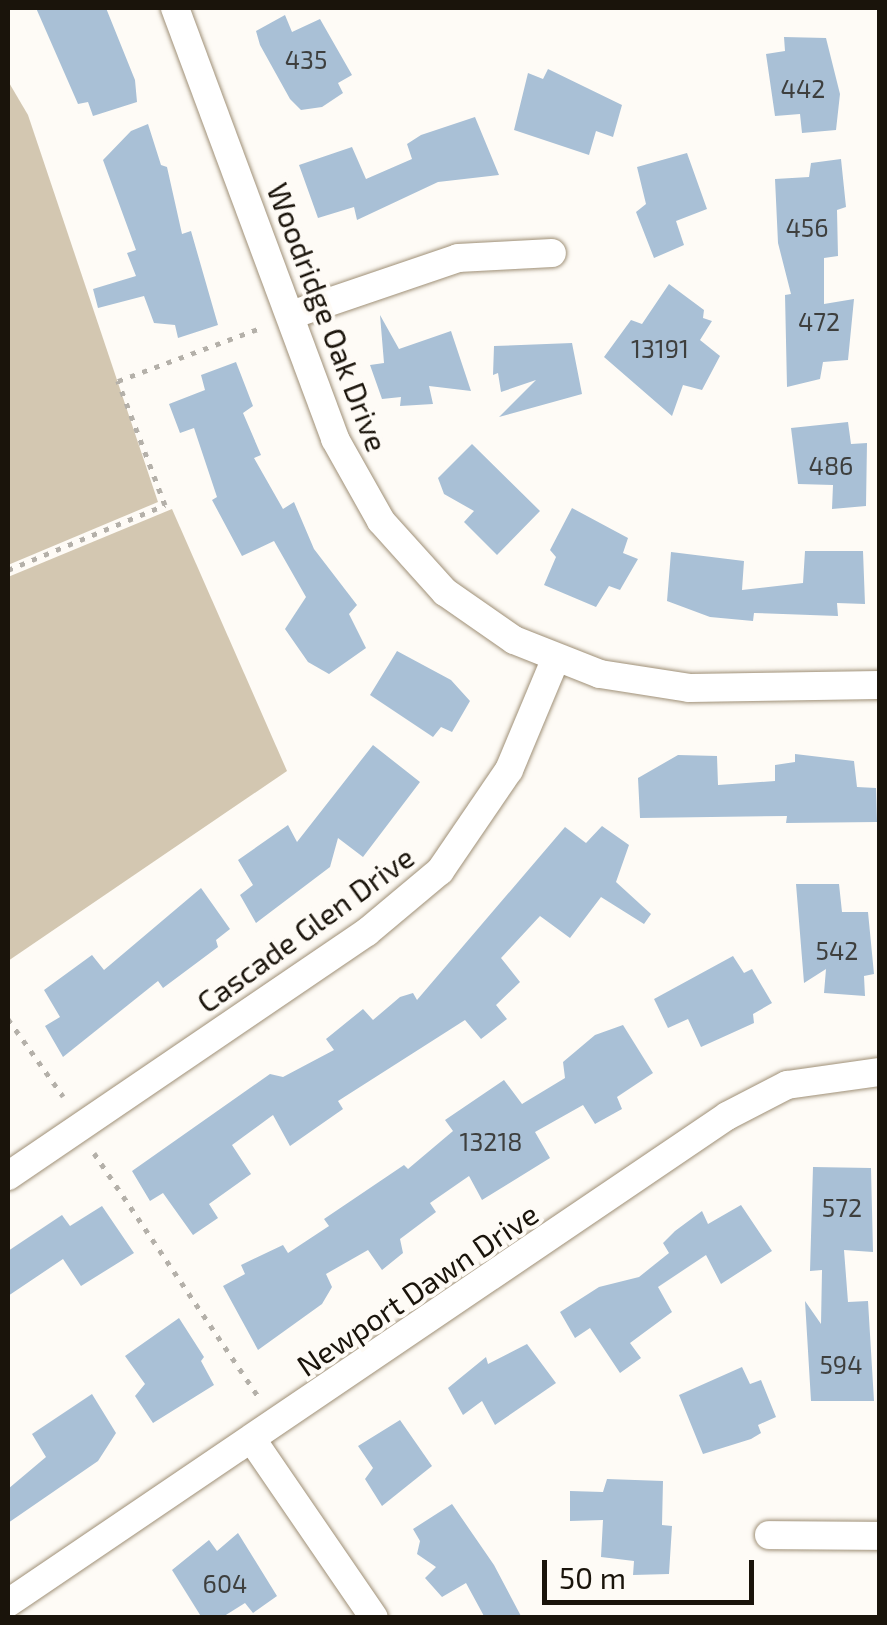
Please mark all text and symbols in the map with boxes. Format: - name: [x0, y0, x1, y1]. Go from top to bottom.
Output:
- house number: 435: [285, 44, 327, 74]
- house number: 442: [781, 73, 825, 103]
- street label: Woodridge Oak Drive: [260, 178, 396, 456]
- house number: 456: [785, 212, 829, 242]
- house number: 472: [798, 306, 840, 336]
- house number: 13191: [631, 333, 689, 363]
- house number: 486: [809, 450, 853, 480]
- street label: Cascade Glen Drive: [190, 838, 420, 1020]
- house number: 542: [816, 935, 858, 965]
- house number: 13218: [459, 1126, 523, 1156]
- house number: 572: [822, 1192, 862, 1222]
- street label: Newport Dawn Drive: [290, 1195, 544, 1383]
- house number: 594: [819, 1349, 863, 1379]
- scale bar: [547, 1540, 760, 1602]
- text: 50 m: [559, 1559, 626, 1595]
- house number: 604: [203, 1568, 247, 1598]

